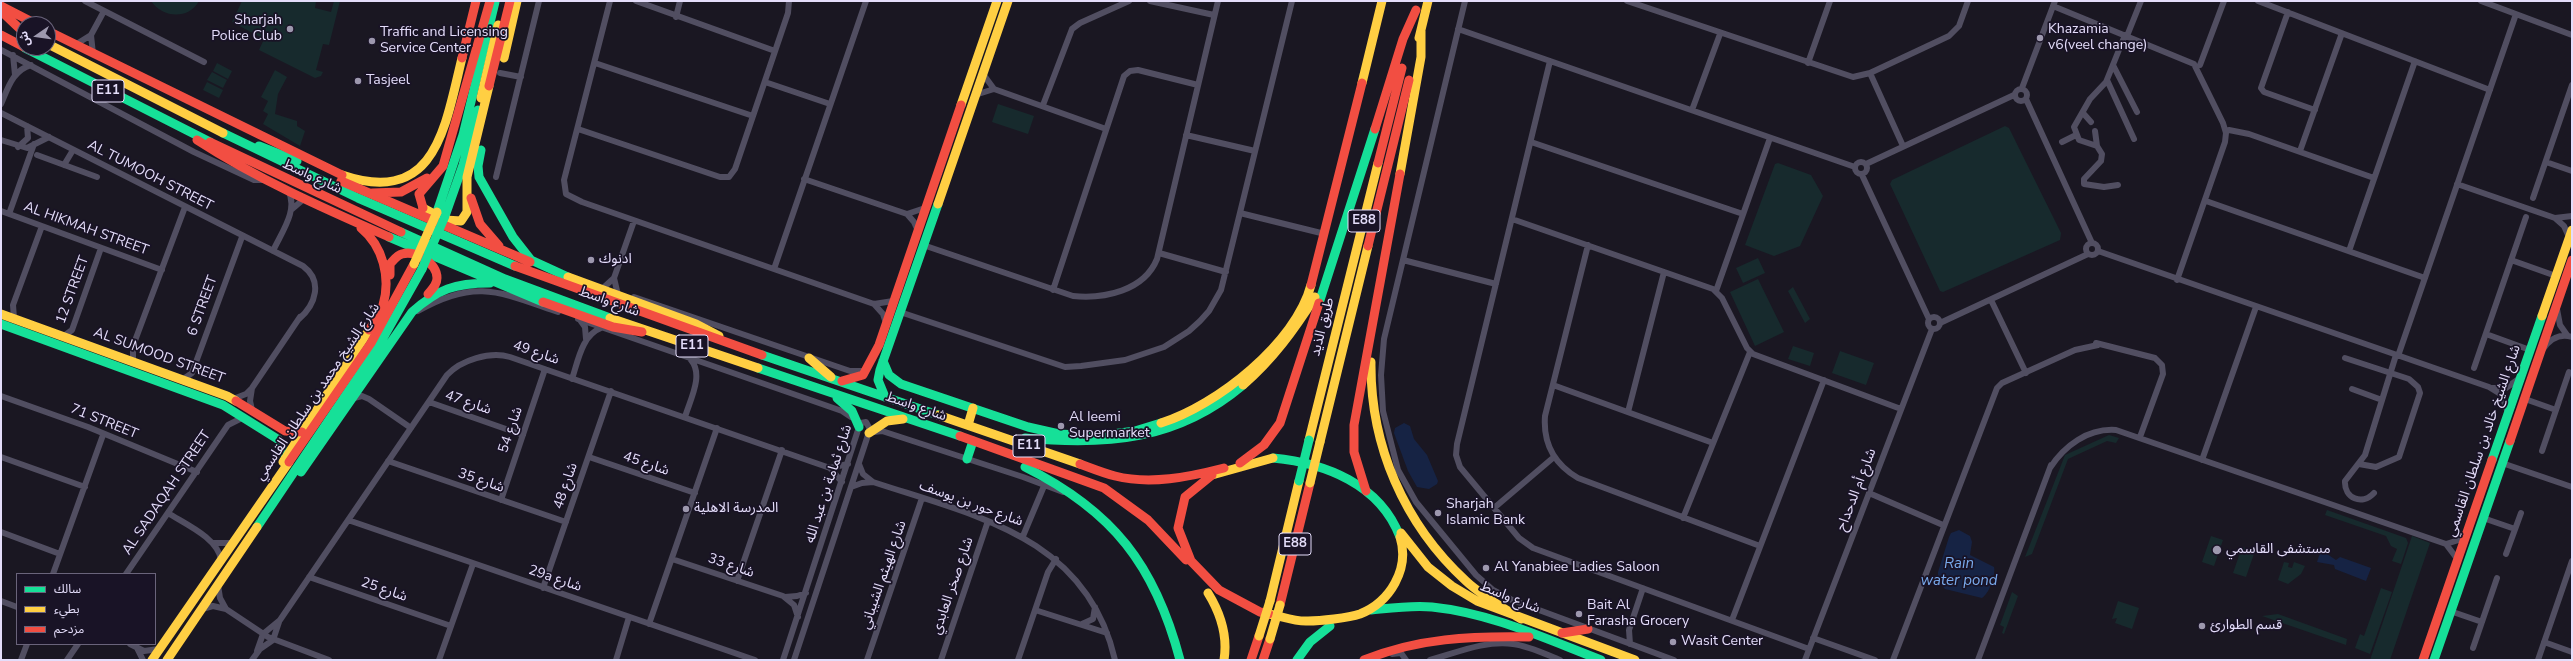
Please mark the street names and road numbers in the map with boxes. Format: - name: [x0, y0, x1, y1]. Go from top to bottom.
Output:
- road number: E11: [92, 80, 124, 102]
- street label: AL TUMOOH STREET: [84, 137, 216, 215]
- street label: شارع واسط: [280, 156, 344, 198]
- street label: AL HIKMAH STREET: [21, 199, 151, 259]
- road number: E88: [1348, 210, 1380, 232]
- street label: 12 STREET: [53, 254, 93, 326]
- street label: 6 STREET: [184, 274, 222, 338]
- street label: شارع واسط: [576, 283, 642, 321]
- street label: طريق الذيد: [1308, 296, 1338, 358]
- street label: شارع الشيخ محمد بن سلطان القاسمي: [252, 300, 384, 484]
- street label: AL SUMOOD STREET: [91, 324, 227, 388]
- road number: E11: [676, 335, 708, 357]
- street label: شارع 49: [511, 337, 561, 369]
- street label: شارع الشيخ خالد بن سلطان القاسمي: [2443, 343, 2525, 539]
- street label: شارع 47: [443, 387, 493, 419]
- street label: شارع واسط: [883, 389, 949, 425]
- street label: 71 STREET: [68, 401, 140, 443]
- street label: شارع 54: [495, 405, 527, 455]
- street label: شارع ثمامة بن عبد الله: [802, 423, 856, 545]
- street label: AL SADAQAH STREET: [119, 428, 215, 558]
- road number: E11: [1013, 435, 1045, 457]
- street label: شارع أم الدحداح: [1834, 446, 1880, 534]
- street label: شارع 45: [621, 448, 671, 480]
- street label: شارع 48: [550, 461, 582, 511]
- street label: شارع 35: [456, 465, 506, 497]
- street label: شارع حور بن يوسف: [917, 477, 1025, 531]
- street label: شارع الهيثم الشيباني: [858, 518, 910, 632]
- road number: E88: [1279, 533, 1311, 555]
- street label: شارع صخر العابدي: [928, 535, 978, 637]
- street label: شارع 33: [706, 550, 756, 582]
- street label: 29a شارع: [526, 562, 584, 596]
- street label: شارع 25: [359, 574, 409, 606]
- street label: شارع واسط: [1478, 578, 1542, 618]

